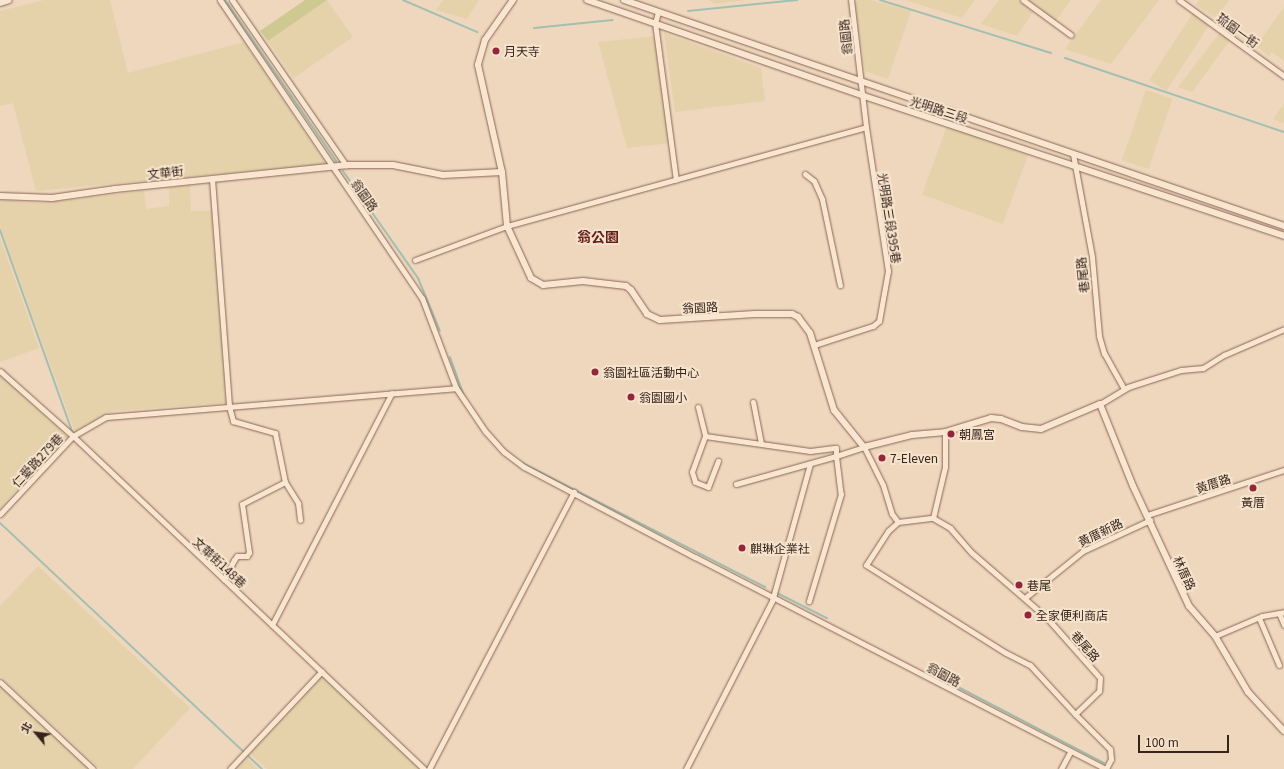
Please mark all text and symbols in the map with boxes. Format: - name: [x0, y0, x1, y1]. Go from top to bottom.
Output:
- street label: 琉園一街: [1214, 10, 1262, 50]
- street label: 翁園路: [836, 18, 854, 56]
- place label: 月天寺: [504, 44, 540, 58]
- marker: 月天寺: [491, 46, 501, 56]
- street label: 光明路三段: [908, 93, 970, 125]
- street label: 文華街: [146, 163, 184, 181]
- street label: 光明路三段395巷: [876, 171, 904, 265]
- street label: 翁園路: [349, 176, 381, 214]
- district label: 翁公園: [577, 228, 619, 244]
- street label: 巷尾路: [1073, 256, 1091, 294]
- street label: 翁園路: [682, 299, 718, 315]
- place label: 翁園社區活動中心: [603, 365, 699, 379]
- marker: 翁園社區活動中心: [590, 367, 600, 377]
- place label: 翁園國小: [639, 390, 687, 404]
- marker: 翁園國小: [626, 392, 636, 402]
- place label: 朝鳳宮: [959, 427, 995, 441]
- marker: 朝鳳宮: [946, 429, 956, 439]
- street label: 仁愛路279巷: [9, 430, 65, 490]
- place label: 7-Eleven: [890, 451, 938, 465]
- marker: 7-Eleven: [877, 453, 887, 463]
- street label: 黃厝路: [1194, 471, 1232, 495]
- marker: 黃厝: [1248, 483, 1258, 493]
- place label: 黃厝: [1241, 495, 1265, 509]
- street label: 黃厝新路: [1075, 515, 1125, 549]
- street label: 文華街148巷: [190, 534, 250, 590]
- place label: 麒琳企業社: [750, 541, 810, 555]
- marker: 麒琳企業社: [737, 543, 747, 553]
- street label: 林厝路: [1171, 554, 1199, 592]
- place label: 巷尾: [1027, 578, 1051, 592]
- marker: 巷尾: [1014, 580, 1024, 590]
- place label: 全家便利商店: [1036, 608, 1108, 622]
- marker: 全家便利商店: [1023, 610, 1033, 620]
- street label: 巷尾路: [1069, 628, 1103, 664]
- street label: 翁園路: [925, 659, 963, 689]
- north arrow: [16, 713, 56, 753]
- text: 北: [16, 718, 35, 736]
- scale bar: [1140, 727, 1231, 753]
- text: 100 m: [1145, 733, 1179, 750]

